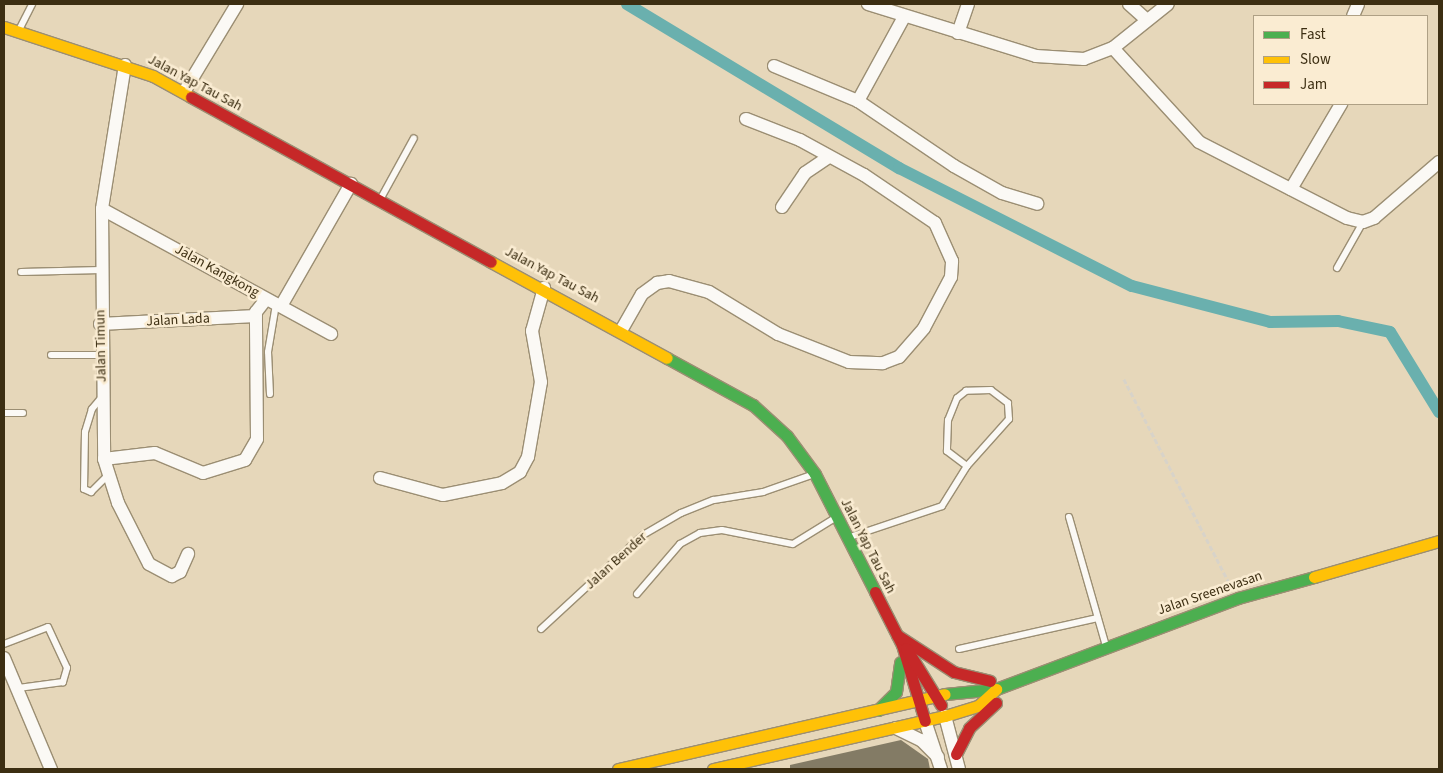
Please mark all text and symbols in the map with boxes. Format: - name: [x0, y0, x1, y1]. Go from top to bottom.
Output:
- legend: [1253, 15, 1428, 105]
- text: Fast: [1300, 24, 1326, 45]
- text: Slow: [1300, 49, 1331, 70]
- street label: Jalan Yap Tau Sah: [145, 51, 245, 115]
- text: Jam: [1300, 74, 1327, 95]
- street label: Jalan Kangkong: [172, 241, 262, 301]
- street label: Jalan Yap Tau Sah: [502, 243, 602, 307]
- street label: Jalan Timun: [92, 310, 110, 382]
- street label: Jalan Lada: [146, 310, 210, 330]
- street label: Jalan Yap Tau Sah: [837, 496, 899, 596]
- street label: Jalan Bender: [582, 529, 650, 593]
- street label: Jalan Sreenevasan: [1155, 567, 1265, 619]

